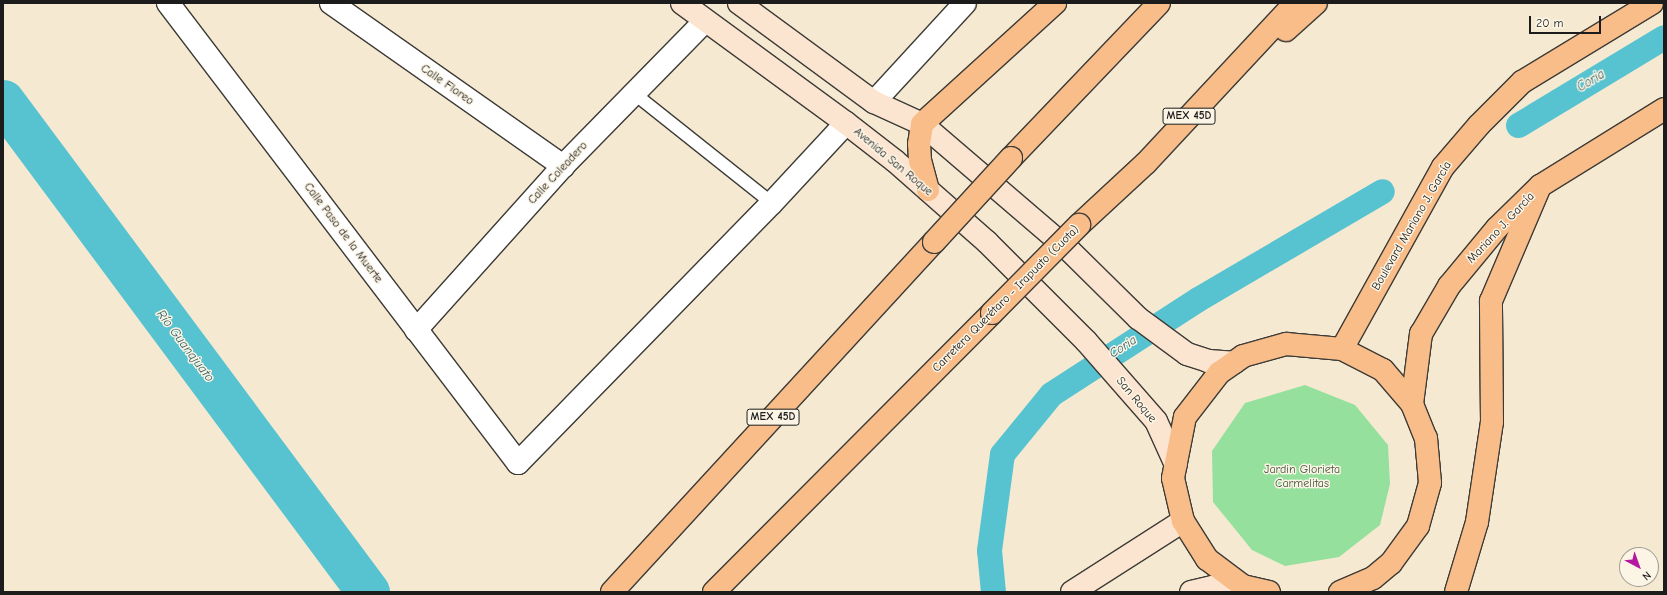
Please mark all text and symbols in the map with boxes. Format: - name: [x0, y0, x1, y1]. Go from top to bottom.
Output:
- scale bar: [1531, 8, 1603, 34]
- text: 20 m: [1536, 16, 1564, 30]
- street label: Calle Floreo: [418, 61, 476, 109]
- water label: Coria: [1574, 67, 1608, 95]
- road number: MEX 45D: [1162, 107, 1216, 125]
- street label: Avenida San Roque: [851, 125, 935, 199]
- street label: Calle Coleadero: [525, 139, 591, 207]
- street label: Boulevard Mariano J. García: [1369, 159, 1455, 293]
- street label: Calle Paso de la Muerte: [301, 180, 385, 286]
- street label: Mariano J. García: [1464, 189, 1538, 267]
- street label: Carretera Querétaro - Irapuato (Cuota): [930, 223, 1082, 375]
- water label: Río Guanajuato: [153, 307, 217, 385]
- water label: Coria: [1106, 332, 1140, 362]
- street label: San Roque: [1113, 374, 1159, 426]
- road number: MEX 45D: [746, 408, 800, 426]
- park label: Jardin Glorieta Carmelitas: [1264, 463, 1340, 491]
- north arrow: [1619, 547, 1659, 587]
- text: N: [1640, 568, 1654, 583]

